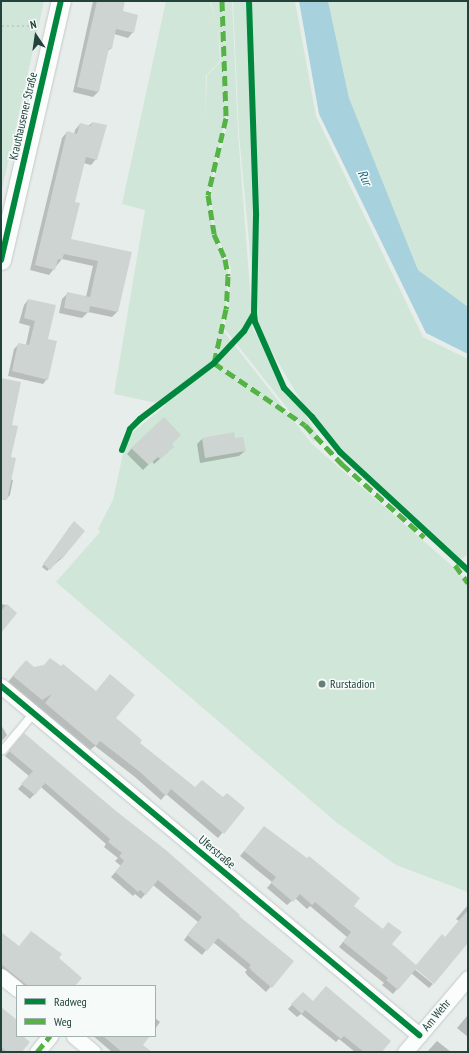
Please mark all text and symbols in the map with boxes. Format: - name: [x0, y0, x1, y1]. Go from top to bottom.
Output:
- north arrow: [16, 16, 56, 56]
- text: N: [29, 17, 38, 32]
- street label: Krauthausener Straße: [6, 71, 40, 161]
- water label: Rur: [354, 168, 374, 188]
- place label: Rurstadion: [330, 677, 375, 691]
- marker: Rurstadion: [317, 679, 327, 689]
- street label: Uferstraße: [196, 832, 238, 872]
- legend: [16, 985, 156, 1037]
- text: Radweg: [54, 994, 87, 1009]
- street label: Am Wehr: [419, 996, 453, 1034]
- text: Weg: [54, 1014, 72, 1029]

